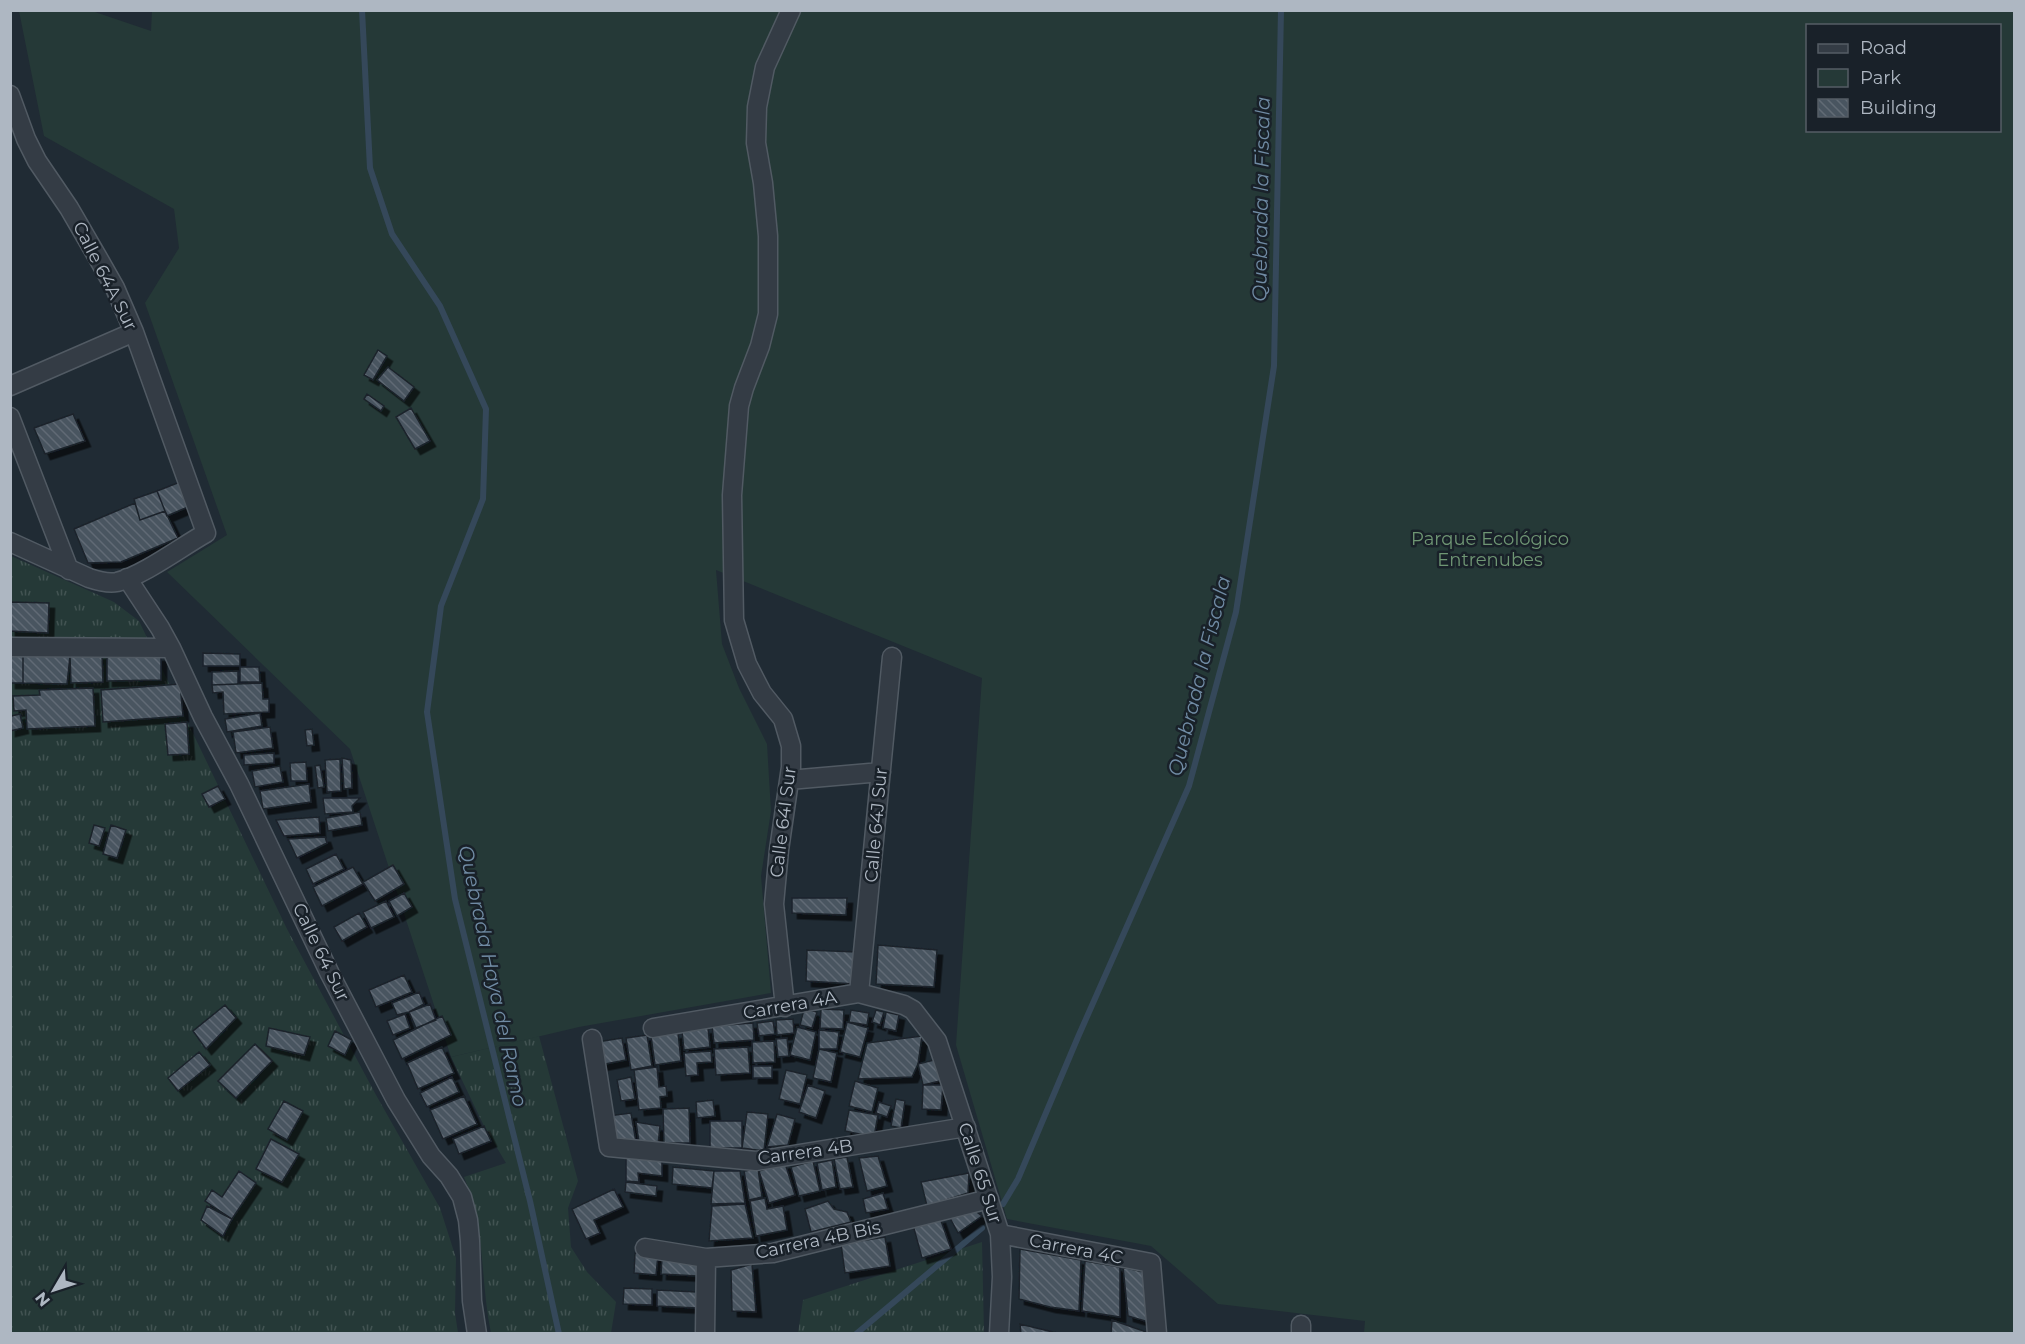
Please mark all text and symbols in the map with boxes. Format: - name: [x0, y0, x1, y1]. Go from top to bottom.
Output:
- legend: [1806, 24, 2001, 132]
- text: Road: [1860, 37, 1907, 59]
- text: Park: [1860, 67, 1901, 89]
- water label: Quebrada la Fiscala: [1247, 96, 1275, 302]
- text: Building: [1860, 97, 1937, 119]
- street label: Calle 64A Sur: [68, 218, 142, 334]
- park label: Parque Ecológico Entrenubes: [1411, 528, 1569, 571]
- water label: Quebrada la Fiscala: [1163, 574, 1235, 778]
- street label: Calle 64I Sur: [765, 765, 801, 879]
- street label: Calle 64J Sur: [860, 767, 892, 883]
- water label: Quebrada Haya del Ramo: [454, 843, 532, 1109]
- street label: Calle 64 Sur: [288, 899, 354, 1005]
- street label: Carrera 4A: [741, 986, 839, 1024]
- street label: Calle 65 Sur: [953, 1120, 1007, 1226]
- street label: Carrera 4B: [756, 1134, 854, 1170]
- street label: Carrera 4B Bis: [753, 1216, 883, 1264]
- street label: Carrera 4C: [1027, 1229, 1125, 1269]
- north arrow: [24, 1260, 84, 1320]
- text: N: [31, 1288, 54, 1310]

